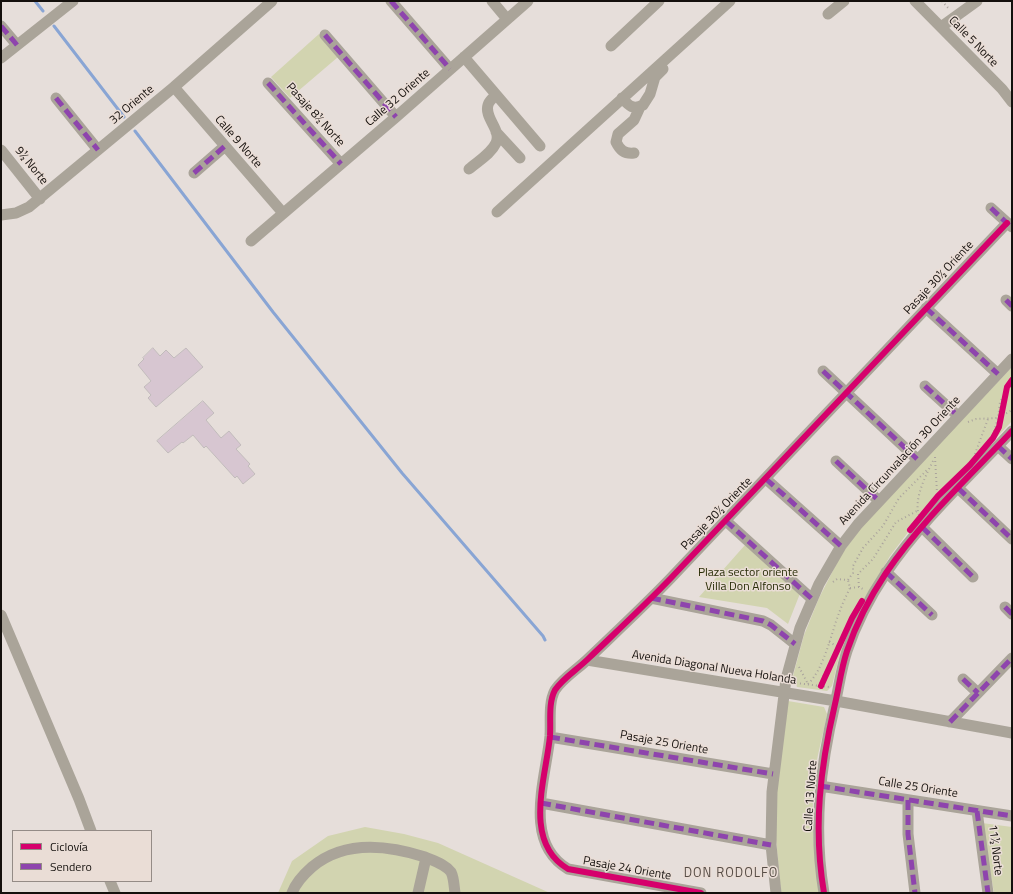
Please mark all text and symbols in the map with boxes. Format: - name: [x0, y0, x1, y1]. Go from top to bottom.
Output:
- street label: Calle 5 Norte: [945, 14, 1001, 70]
- street label: Calle 32 Oriente: [363, 66, 433, 130]
- street label: Pasaje 8½ Norte: [283, 80, 347, 150]
- street label: 32 Oriente: [107, 82, 157, 128]
- street label: Calle 9 Norte: [211, 113, 265, 171]
- street label: 9½ Norte: [11, 144, 51, 188]
- street label: Pasaje 30½ Oriente: [901, 238, 977, 318]
- street label: Avenida Circunvalación 30 Oriente: [836, 393, 964, 529]
- street label: Pasaje 30½ Oriente: [679, 475, 755, 553]
- park label: Plaza sector oriente Villa Don Alfonso: [698, 566, 798, 594]
- street label: Avenida Diagonal Nueva Holanda: [631, 648, 797, 688]
- street label: Pasaje 25 Oriente: [619, 728, 709, 758]
- street label: Calle 13 Norte: [801, 760, 821, 832]
- street label: Calle 25 Oriente: [877, 775, 959, 801]
- street label: 11½ Norte: [985, 824, 1005, 876]
- legend: [12, 830, 152, 882]
- text: Ciclovía: [50, 837, 88, 856]
- street label: Pasaje 24 Oriente: [582, 854, 672, 884]
- text: Sendero: [50, 857, 92, 876]
- district label: DON RODOLFO: [684, 866, 778, 882]

